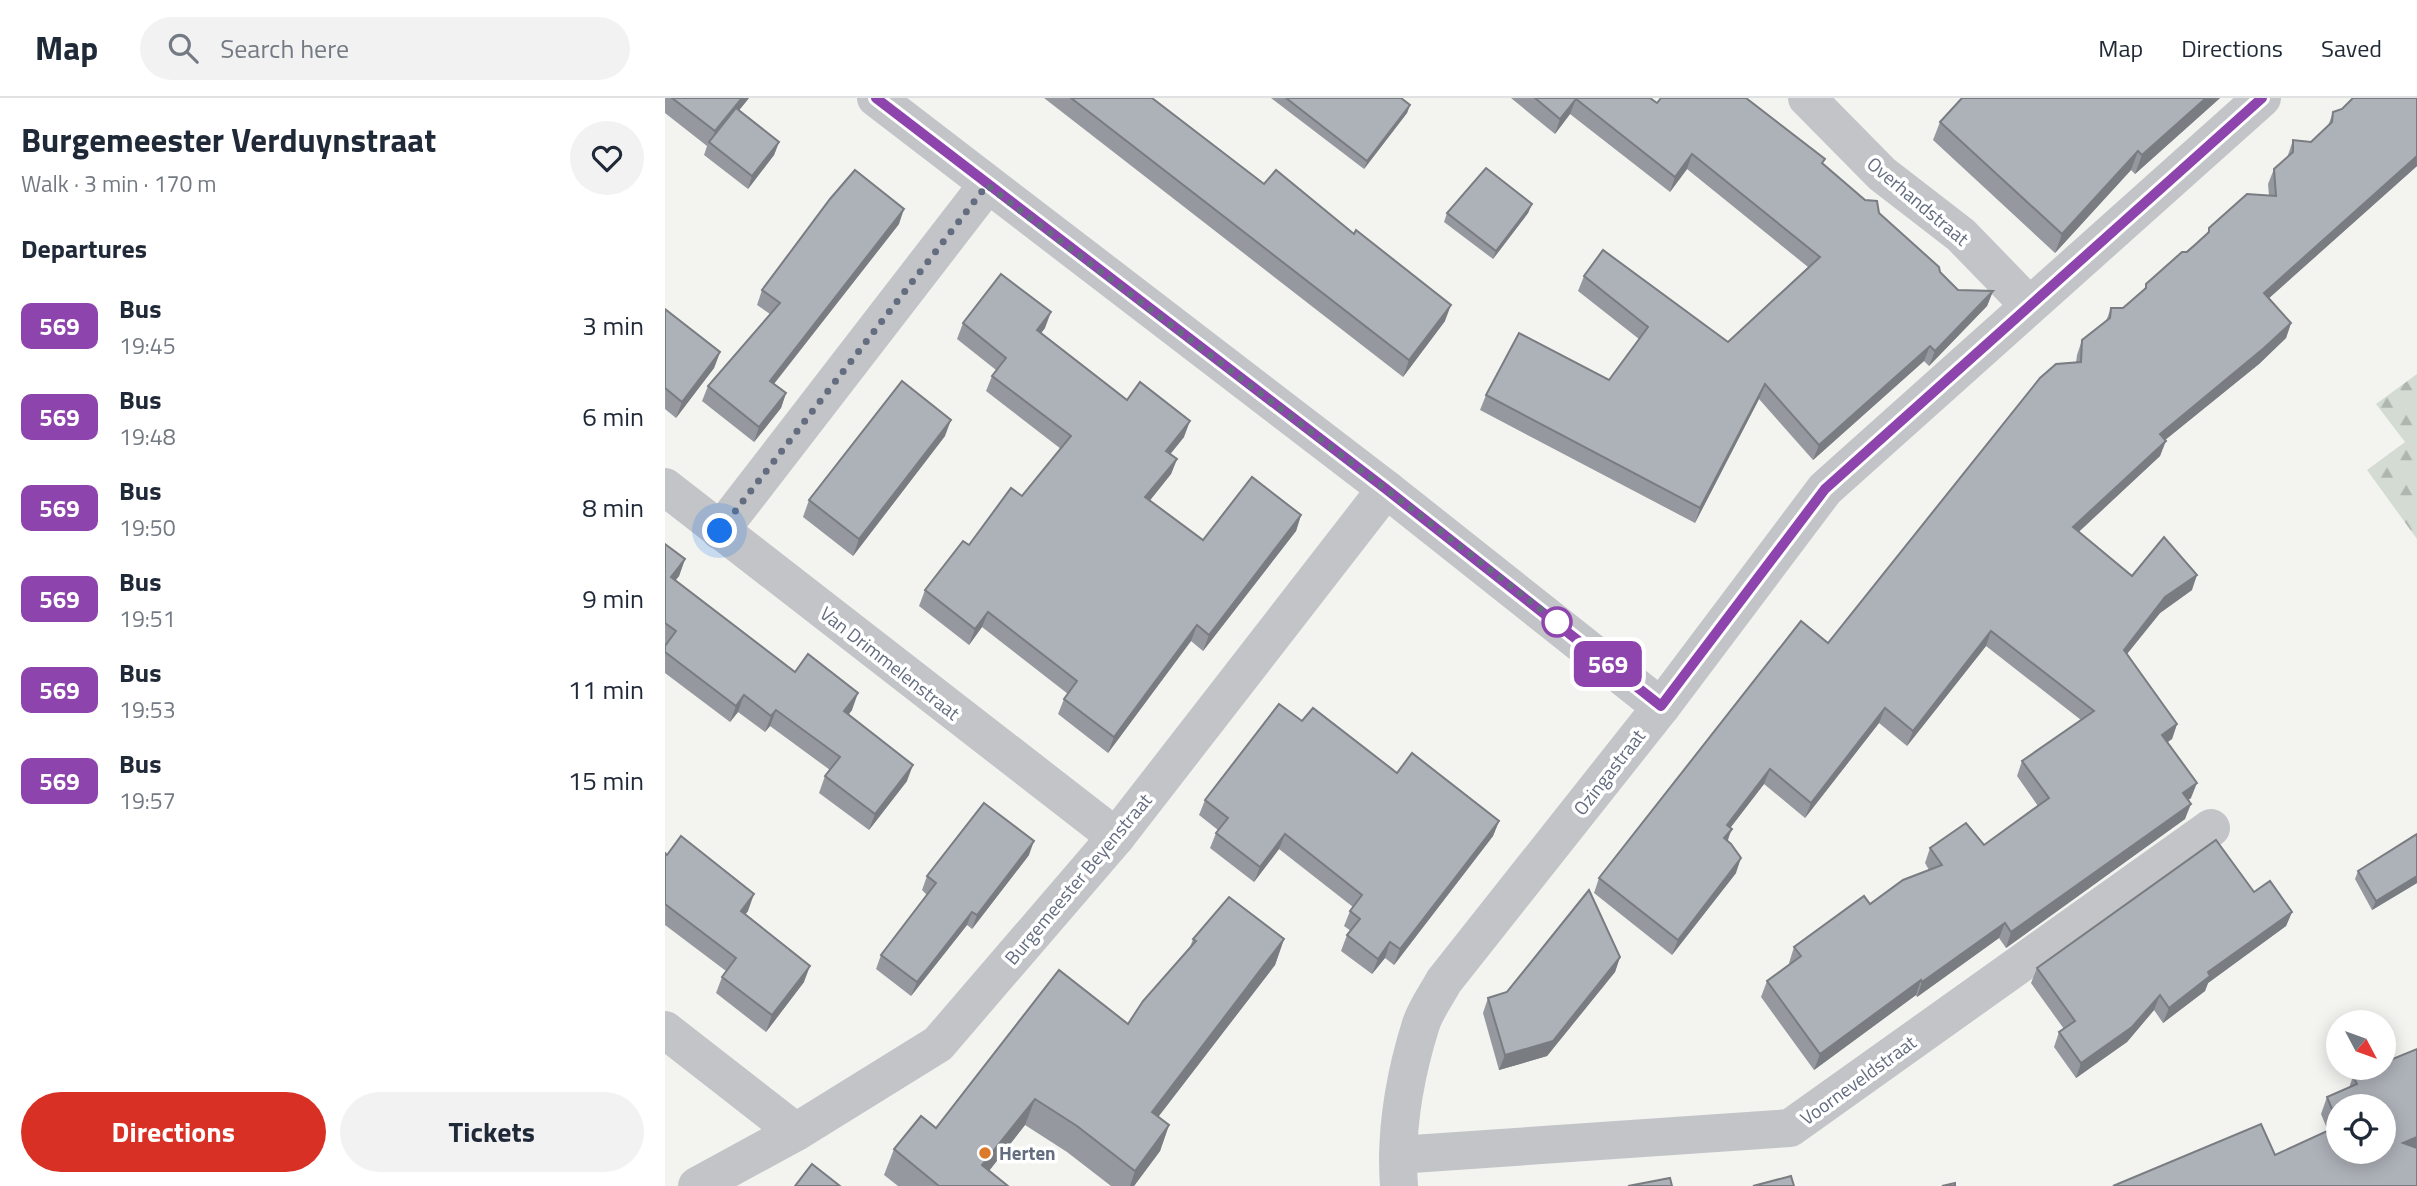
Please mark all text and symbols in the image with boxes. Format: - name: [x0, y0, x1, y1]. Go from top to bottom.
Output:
- search box: [140, 17, 630, 80]
- text: Map: [35, 23, 98, 73]
- icon: search: [164, 29, 202, 67]
- text: Search here: [220, 29, 349, 68]
- text: Map: [2098, 30, 2143, 66]
- text: Directions: [2181, 30, 2283, 66]
- text: Saved: [2321, 30, 2382, 66]
- text: Burgemeester Verduynstraat: [21, 115, 436, 165]
- button: heart: [570, 121, 644, 195]
- street label: Overhandstraat: [1861, 149, 1976, 252]
- text: Walk · 3 min · 170 m: [21, 166, 217, 201]
- text: Departures: [21, 229, 147, 268]
- text: Bus: [119, 289, 161, 328]
- text: 3 min: [582, 306, 644, 345]
- text: 569: [39, 308, 80, 344]
- text: 19:45: [119, 328, 176, 363]
- text: Bus: [119, 380, 161, 419]
- text: 6 min: [582, 397, 644, 436]
- text: 569: [39, 399, 80, 435]
- text: 19:48: [119, 419, 176, 454]
- text: Bus: [119, 471, 161, 510]
- text: 8 min: [582, 488, 644, 527]
- text: 569: [39, 490, 80, 526]
- text: 19:50: [119, 510, 176, 545]
- your location: [702, 513, 737, 548]
- text: Bus: [119, 562, 161, 601]
- text: 9 min: [582, 579, 644, 618]
- text: 569: [39, 581, 80, 617]
- street label: Van Drimmelenstraat: [814, 599, 967, 727]
- text: 19:51: [119, 601, 176, 636]
- unlabelled marker: [1542, 607, 1572, 637]
- line badge: 569: [1568, 641, 1648, 687]
- text: 569: [1588, 646, 1628, 682]
- text: Bus: [119, 653, 161, 692]
- text: 11 min: [568, 670, 644, 709]
- text: 569: [39, 672, 80, 708]
- text: 19:53: [119, 692, 176, 727]
- street label: Ozingastraat: [1566, 722, 1652, 821]
- text: Bus: [119, 744, 161, 783]
- text: 15 min: [568, 761, 644, 800]
- text: 569: [39, 763, 80, 799]
- text: 19:57: [119, 783, 176, 818]
- street label: Burgemeester Beyenstraat: [997, 786, 1158, 971]
- north arrow: [2326, 1010, 2396, 1080]
- map controls: [2326, 1010, 2396, 1164]
- street label: Voorneveldstraat: [1794, 1027, 1922, 1132]
- button: Directions: [21, 1092, 326, 1172]
- button: Tickets: [340, 1092, 644, 1172]
- button: locate: [2326, 1094, 2396, 1164]
- place label: Herten: [999, 1138, 1056, 1167]
- marker: Herten: [977, 1145, 993, 1161]

